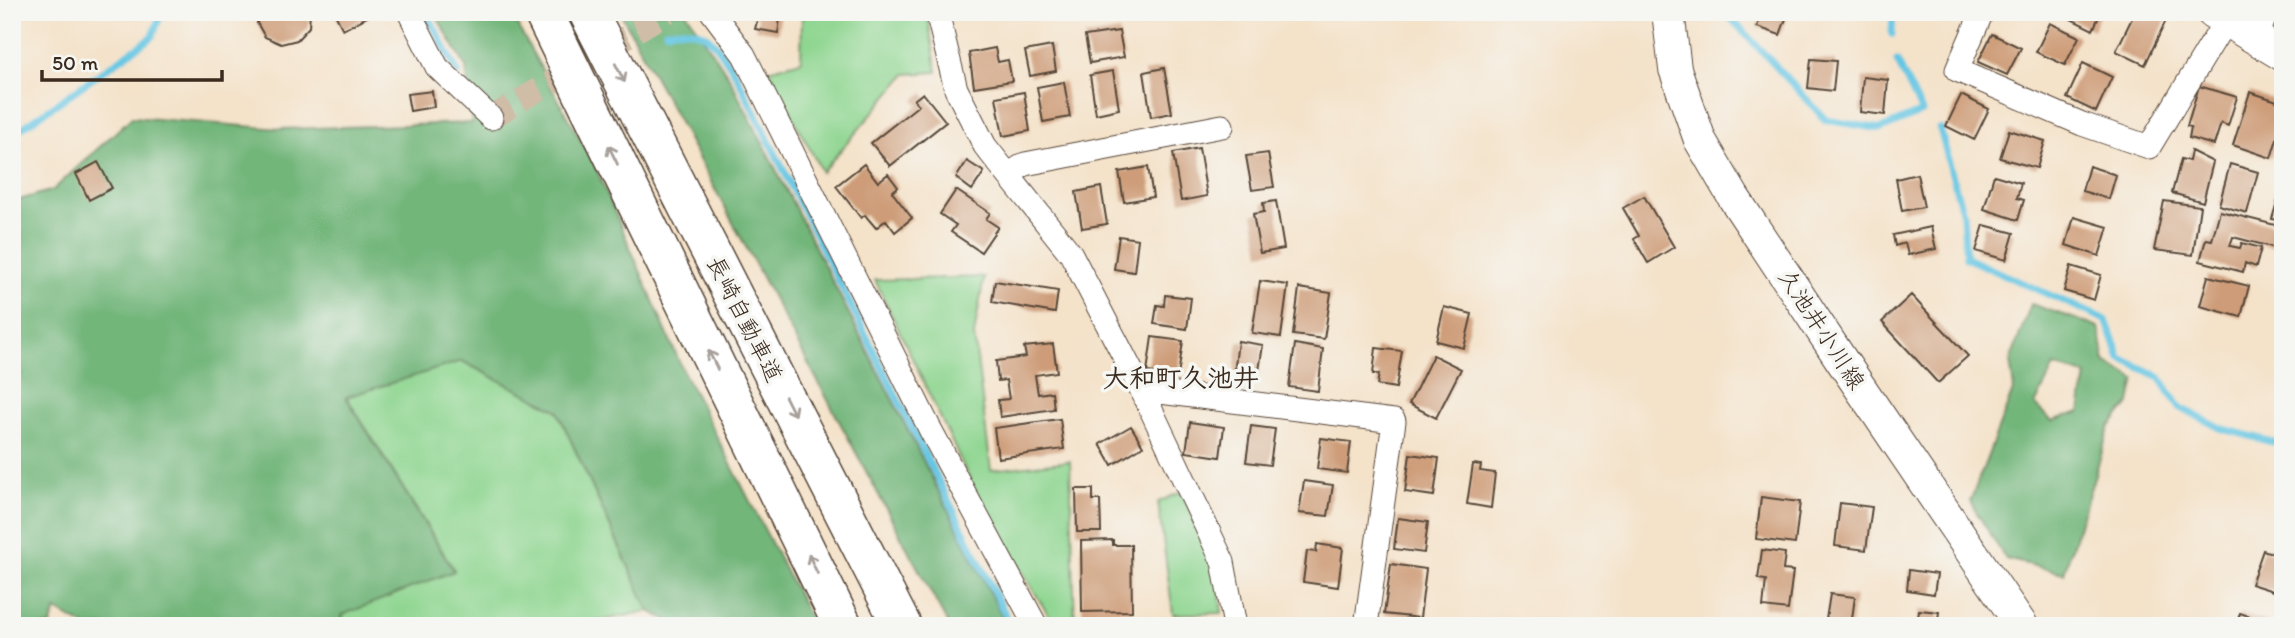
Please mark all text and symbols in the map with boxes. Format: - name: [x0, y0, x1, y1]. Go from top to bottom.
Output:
- scale bar: [42, 38, 222, 82]
- text: 50 m: [52, 50, 99, 75]
- one-way arrow: [613, 62, 627, 83]
- one-way arrow: [606, 145, 620, 166]
- street label: 長崎自動車道: [701, 251, 789, 387]
- street label: 久池井小川線: [1773, 264, 1871, 394]
- one-way arrow: [706, 350, 720, 371]
- district label: 大和町久池井: [1103, 362, 1259, 394]
- one-way arrow: [783, 395, 797, 416]
- one-way arrow: [806, 554, 820, 575]

